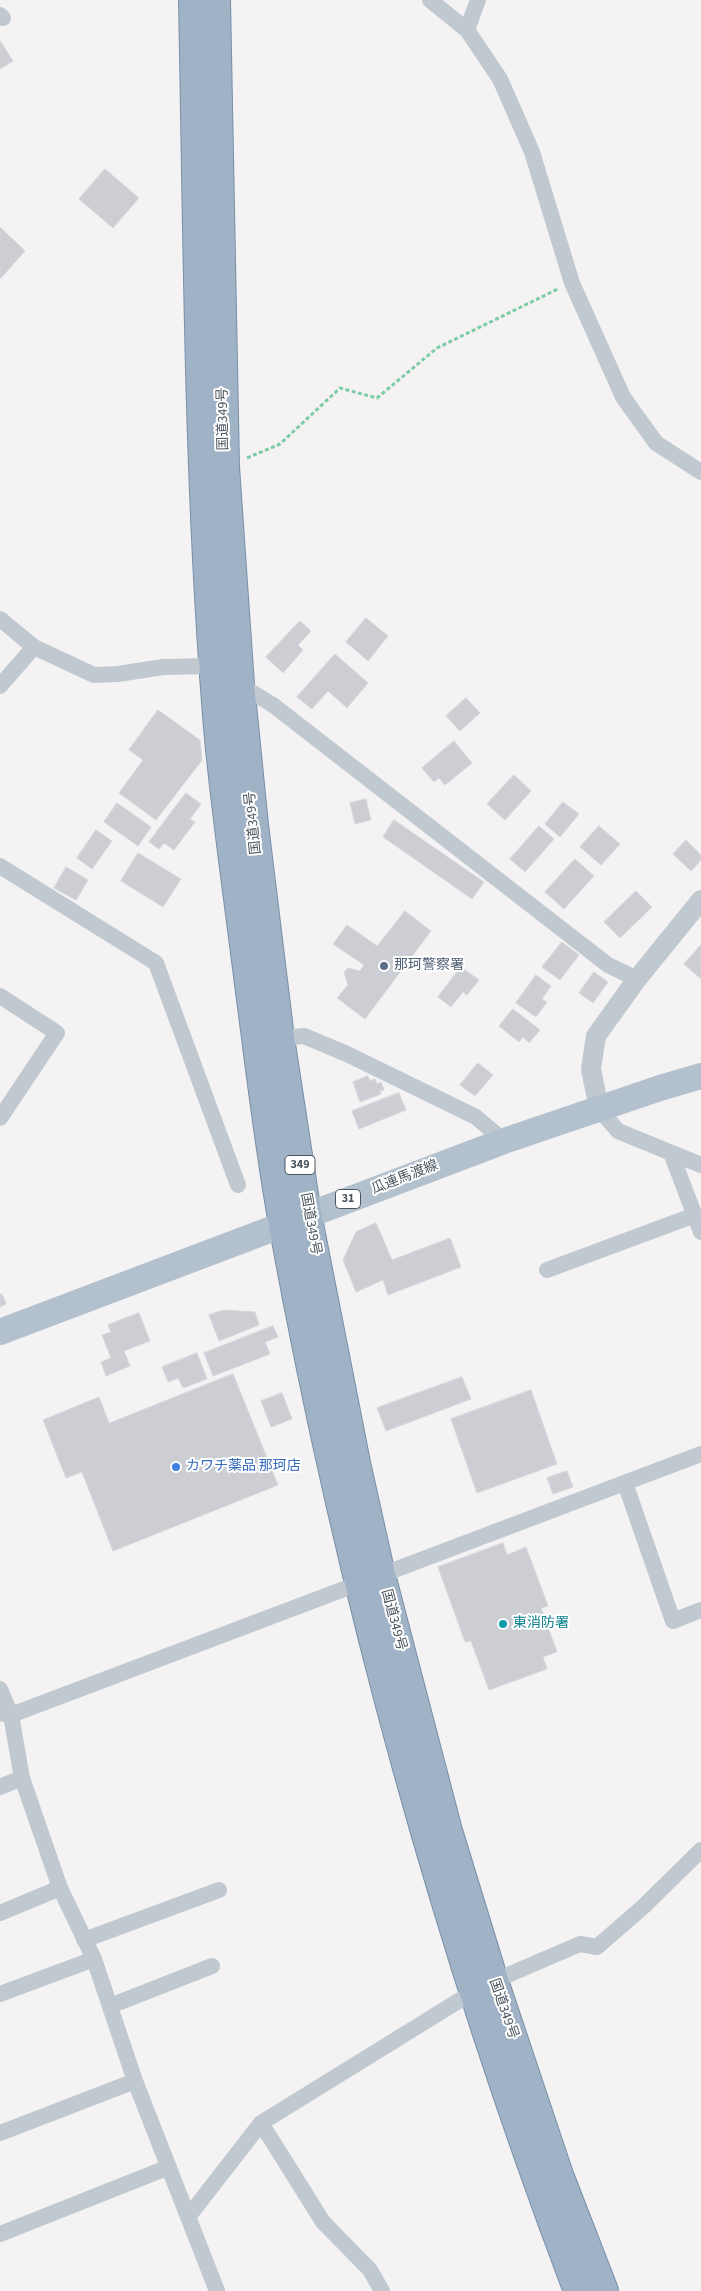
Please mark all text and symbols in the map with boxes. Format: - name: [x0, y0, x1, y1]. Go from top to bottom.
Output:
- street label: 国道349号: [215, 387, 233, 451]
- street label: 国道349号: [242, 791, 266, 855]
- place label: 那珂警察署: [394, 958, 464, 974]
- marker: 那珂警察署: [378, 960, 390, 972]
- road number: 349: [285, 1156, 315, 1174]
- street label: 瓜連馬渡線: [369, 1158, 441, 1198]
- road number: 31: [336, 1190, 360, 1208]
- street label: 国道349号: [296, 1192, 324, 1256]
- place label: カワチ薬品 那珂店: [186, 1459, 301, 1475]
- marker: カワチ薬品 那珂店: [170, 1461, 182, 1473]
- street label: 国道349号: [377, 1587, 409, 1653]
- place label: 東消防署: [513, 1616, 569, 1632]
- marker: 東消防署: [497, 1618, 509, 1630]
- street label: 国道349号: [485, 1977, 521, 2041]

